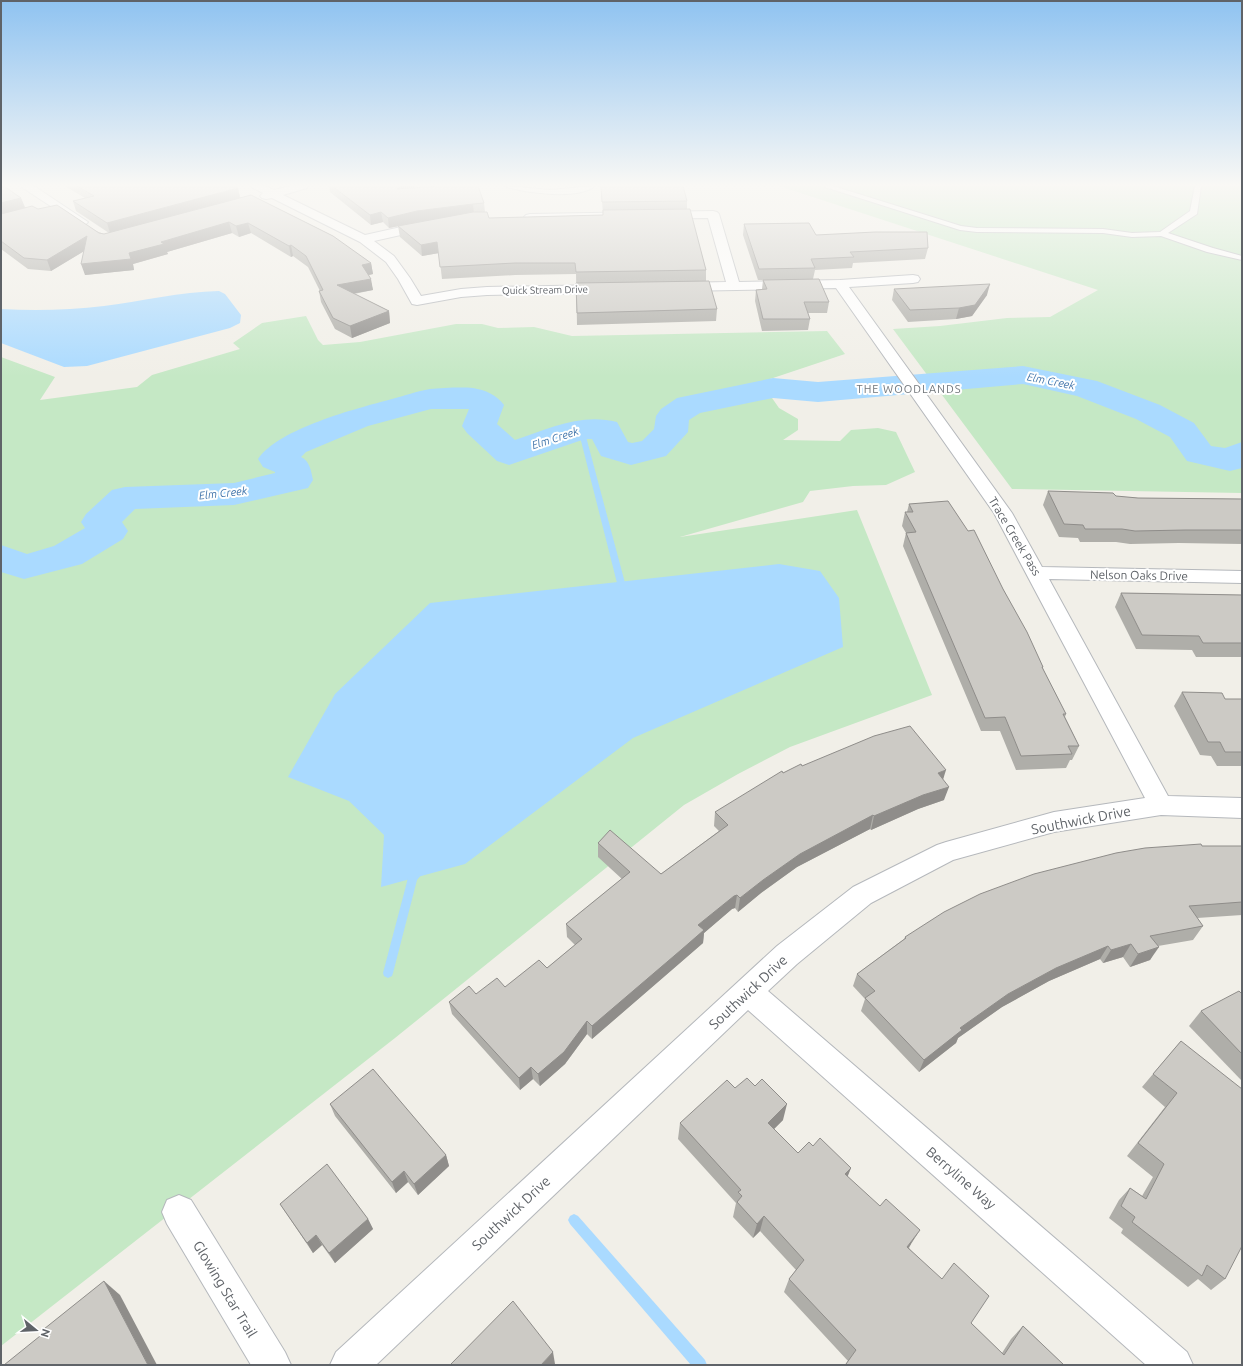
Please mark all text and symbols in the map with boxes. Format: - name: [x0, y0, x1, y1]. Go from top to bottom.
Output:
- street label: Quick Stream Drive: [502, 284, 588, 296]
- water label: Elm Creek: [1026, 370, 1076, 392]
- district label: THE WOODLANDS: [857, 383, 961, 395]
- water label: Elm Creek: [530, 425, 580, 451]
- water label: Elm Creek: [198, 484, 248, 502]
- street label: Trace Creek Pass: [986, 494, 1044, 578]
- street label: Nelson Oaks Drive: [1090, 568, 1188, 582]
- street label: Southwick Drive: [1030, 802, 1132, 838]
- street label: Southwick Drive: [706, 952, 790, 1032]
- street label: Berryline Way: [923, 1143, 999, 1213]
- street label: Southwick Drive: [469, 1173, 553, 1253]
- street label: Glowing Star Trail: [190, 1238, 260, 1341]
- north arrow: [16, 1310, 56, 1350]
- text: N: [39, 1327, 52, 1339]

